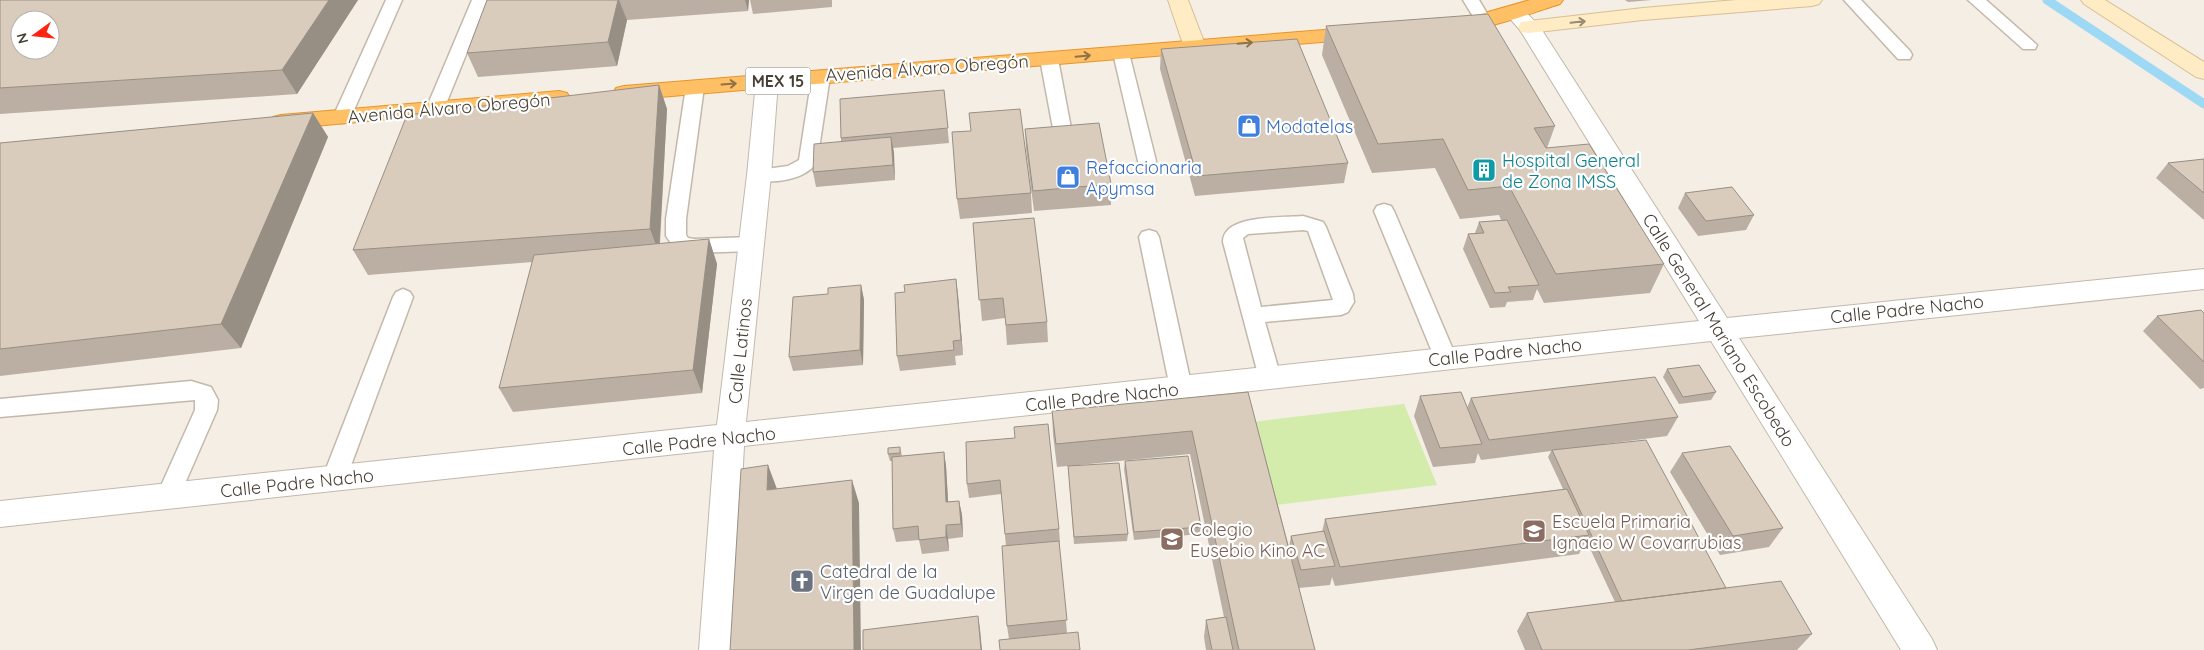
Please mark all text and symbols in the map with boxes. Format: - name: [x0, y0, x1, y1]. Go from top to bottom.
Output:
- north arrow: [10, 10, 60, 60]
- one-way arrow: [1569, 17, 1585, 27]
- text: N: [12, 31, 32, 46]
- one-way arrow: [1236, 38, 1252, 47]
- street label: Avenida Álvaro Obregón: [825, 49, 1029, 87]
- one-way arrow: [1074, 51, 1090, 61]
- road number: MEX 15: [746, 68, 810, 94]
- one-way arrow: [721, 80, 737, 89]
- street label: Avenida Álvaro Obregón: [347, 88, 551, 128]
- shop icon: Modatelas: [1236, 113, 1262, 139]
- place label: Modatelas: [1266, 115, 1353, 138]
- place label: Hospital General de Zona IMSS: [1502, 149, 1640, 193]
- place label: Refaccionaria Apymsa: [1086, 156, 1202, 200]
- building icon: Hospital General de Zona IMSS: [1471, 157, 1497, 183]
- shop icon: Refaccionaria Apymsa: [1055, 164, 1081, 190]
- street label: Calle General Mariano Escobedo: [1637, 209, 1801, 451]
- street label: Calle Padre Nacho: [1829, 289, 1985, 329]
- street label: Calle Latinos: [723, 297, 757, 405]
- street label: Calle Padre Nacho: [1427, 332, 1583, 372]
- street label: Calle Padre Nacho: [1024, 377, 1180, 417]
- street label: Calle Padre Nacho: [621, 421, 777, 461]
- street label: Calle Padre Nacho: [219, 463, 375, 503]
- place label: Escuela Primaria Ignacio W Covarrubias: [1552, 510, 1741, 554]
- place label: Colegio Eusebio Kino AC: [1190, 518, 1325, 562]
- school or university icon: Escuela Primaria Ignacio W Covarrubias: [1521, 518, 1547, 544]
- school or university icon: Colegio Eusebio Kino AC: [1159, 526, 1185, 552]
- place label: Catedral de la Virgen de Guadalupe: [820, 560, 996, 604]
- church icon: Catedral de la Virgen de Guadalupe: [789, 568, 815, 594]

